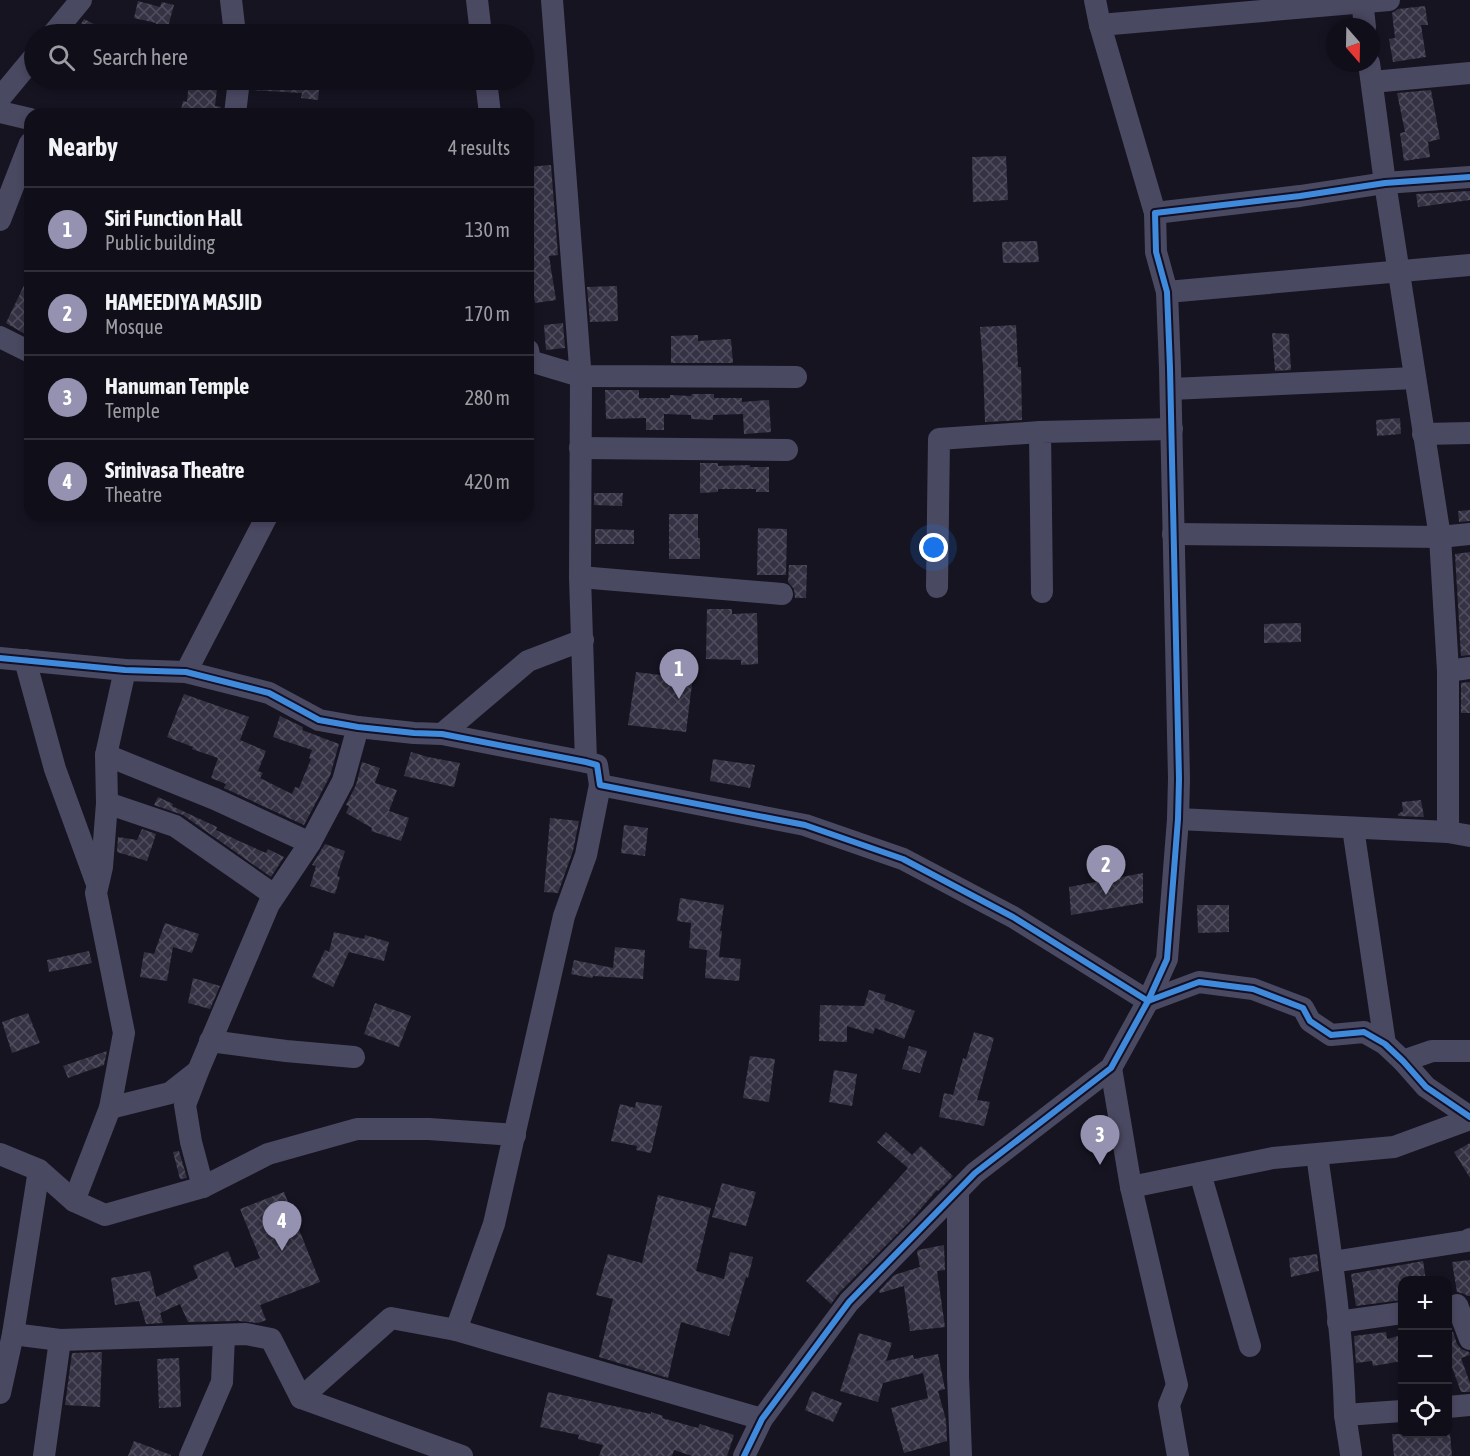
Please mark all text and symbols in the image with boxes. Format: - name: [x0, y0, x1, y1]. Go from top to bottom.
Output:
- north arrow: [1326, 18, 1380, 72]
- search box: [24, 24, 534, 90]
- icon: search: [45, 41, 78, 74]
- text: Search here: [93, 44, 188, 70]
- text: Nearby: [48, 132, 118, 162]
- text: 4 results: [448, 136, 510, 159]
- text: Siri Function Hall: [105, 205, 242, 231]
- text: 1: [63, 218, 72, 241]
- text: 130 m: [465, 218, 510, 241]
- text: Public building: [105, 231, 215, 254]
- text: HAMEEDIYA MASJID: [105, 289, 262, 315]
- text: 2: [63, 302, 72, 325]
- text: 170 m: [465, 302, 510, 325]
- text: Mosque: [105, 315, 163, 338]
- text: Hanuman Temple: [105, 373, 249, 399]
- text: 3: [63, 386, 72, 409]
- text: 280 m: [465, 386, 510, 409]
- text: Temple: [105, 399, 160, 422]
- text: Srinivasa Theatre: [105, 457, 245, 483]
- text: 4: [63, 470, 72, 493]
- text: 420 m: [465, 470, 510, 493]
- text: Theatre: [105, 483, 162, 506]
- your location: [919, 533, 948, 562]
- pin: 1: [660, 650, 698, 699]
- pin: 2: [1086, 846, 1126, 895]
- pin: 3: [1080, 1116, 1120, 1165]
- pin: 4: [262, 1202, 302, 1251]
- map controls: [1398, 1276, 1452, 1438]
- button: +: [1398, 1276, 1452, 1330]
- button: −: [1398, 1330, 1452, 1384]
- button: locate: [1398, 1384, 1452, 1438]

